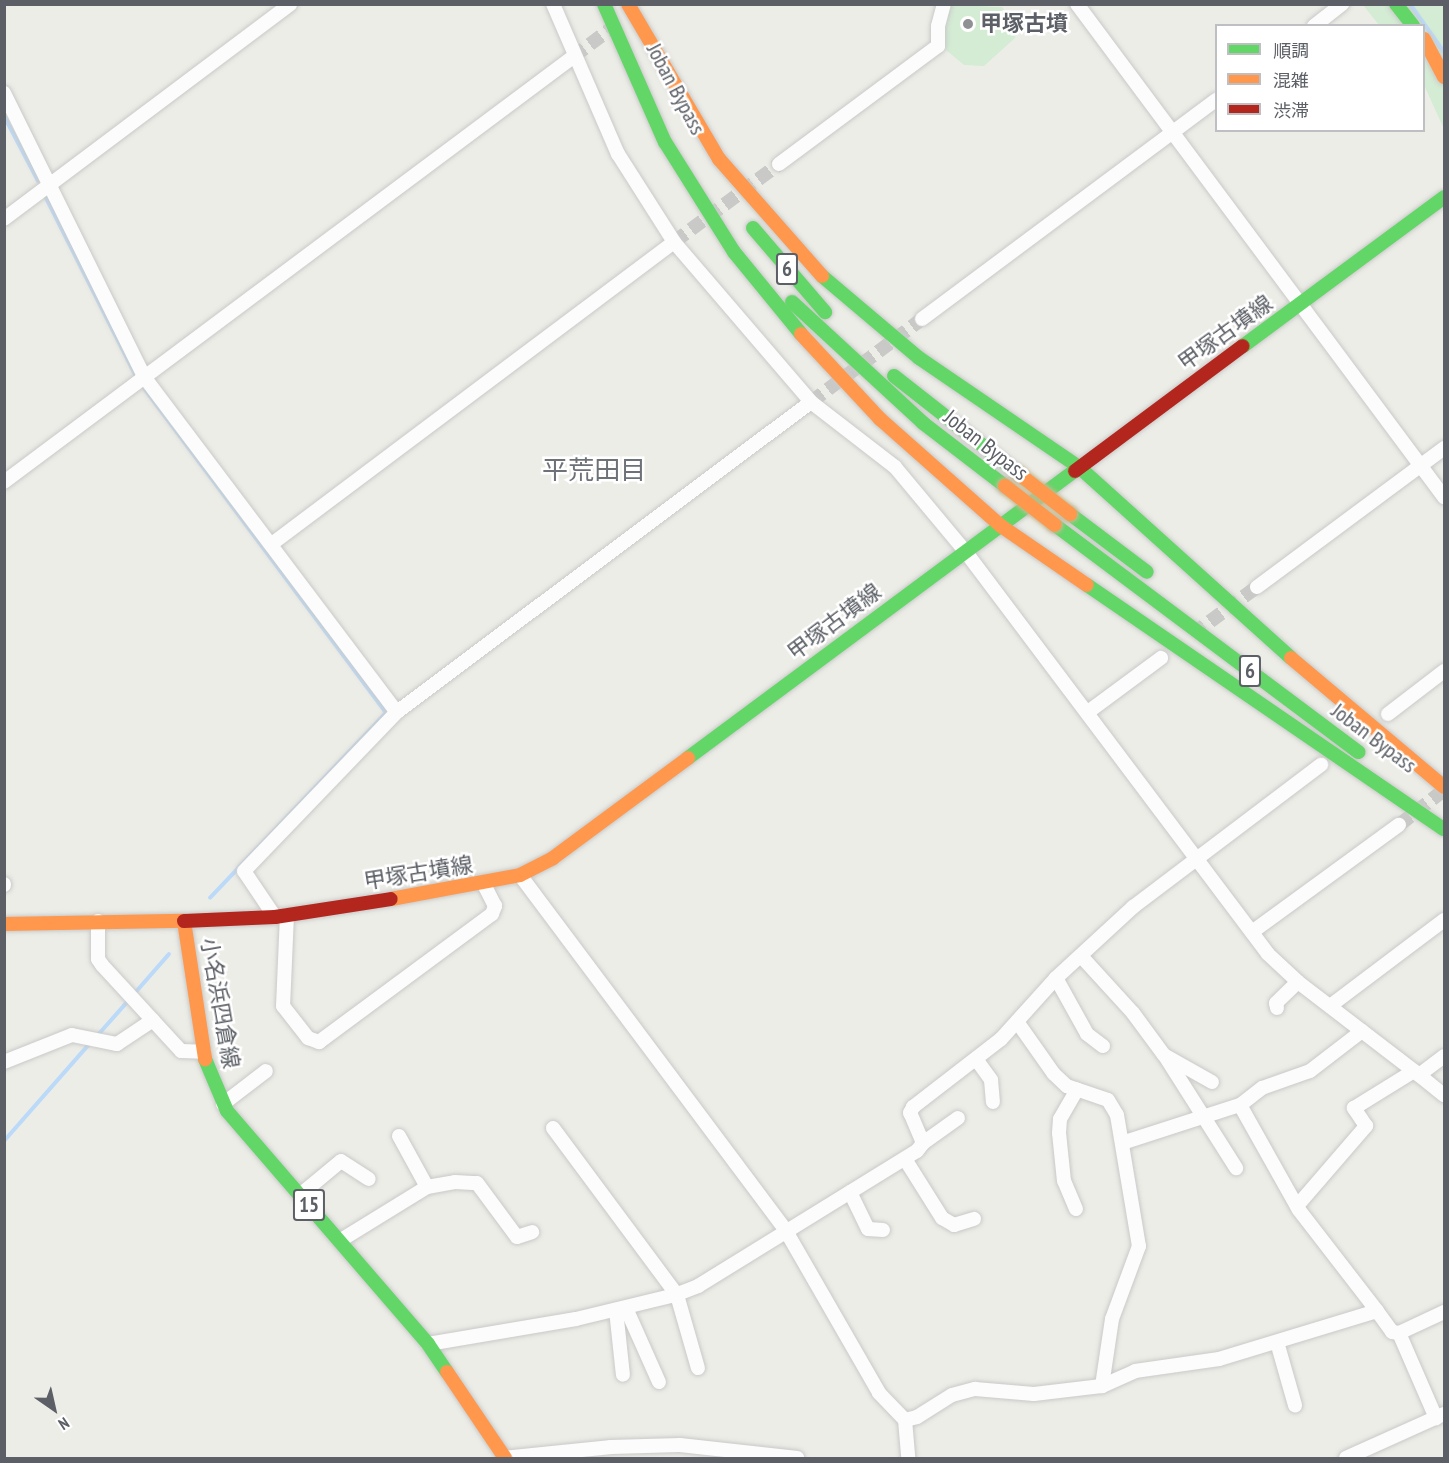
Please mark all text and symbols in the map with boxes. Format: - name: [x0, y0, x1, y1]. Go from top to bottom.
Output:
- place label: 甲塚古墳: [980, 11, 1068, 37]
- marker: 甲塚古墳: [961, 17, 975, 31]
- legend: [1215, 24, 1425, 132]
- street label: Joban Bypass: [641, 39, 711, 139]
- text: 順調: [1273, 39, 1309, 62]
- text: 混雑: [1273, 69, 1309, 92]
- text: 渋滞: [1273, 99, 1309, 122]
- road number: 6: [775, 251, 799, 287]
- street label: 甲塚古墳線: [1173, 290, 1277, 376]
- street label: Joban Bypass: [939, 404, 1033, 486]
- district label: 平荒田目: [542, 454, 646, 486]
- street label: 甲塚古墳線: [782, 578, 886, 666]
- road number: 6: [1238, 653, 1262, 689]
- street label: Joban Bypass: [1326, 698, 1422, 778]
- street label: 甲塚古墳線: [362, 851, 474, 895]
- street label: 小名浜四倉線: [196, 936, 244, 1070]
- road number: 15: [292, 1187, 326, 1223]
- north arrow: [24, 1379, 84, 1439]
- text: N: [55, 1413, 73, 1435]

